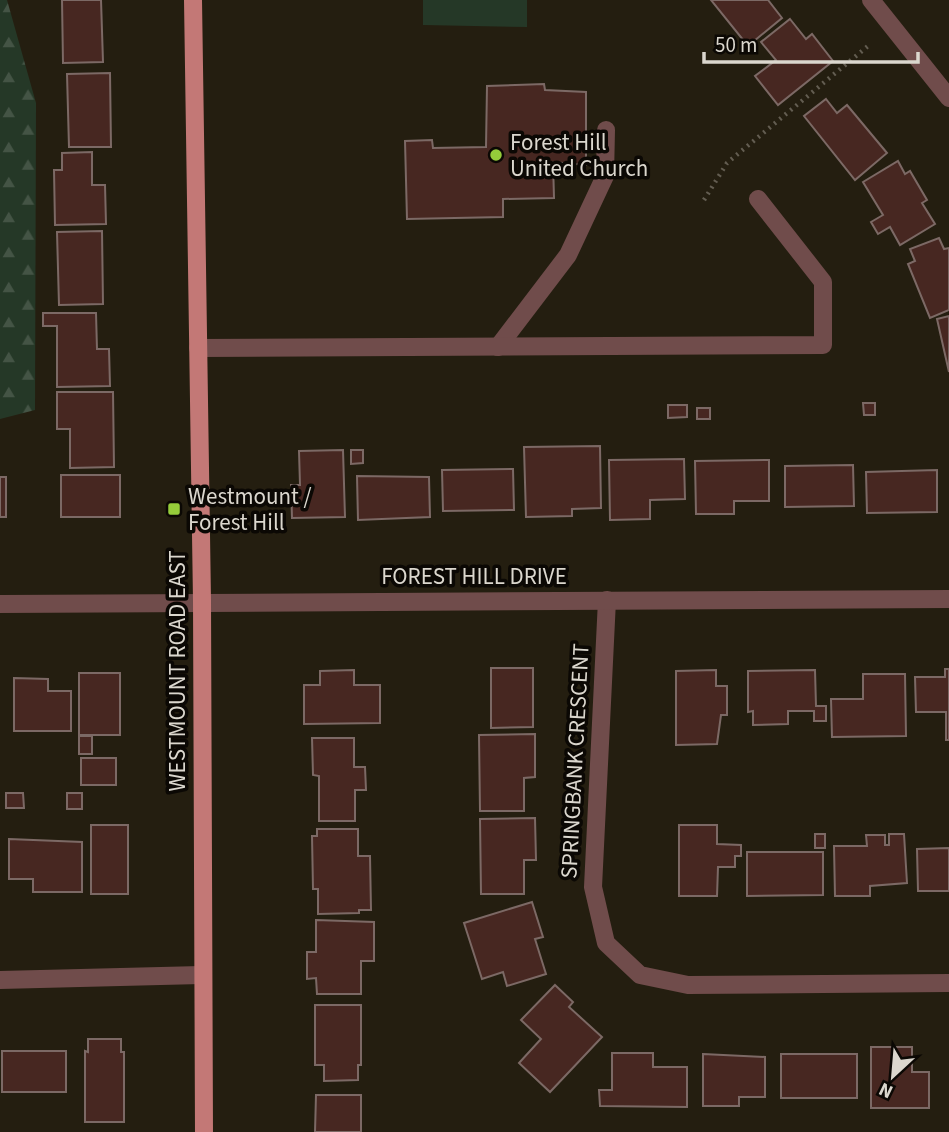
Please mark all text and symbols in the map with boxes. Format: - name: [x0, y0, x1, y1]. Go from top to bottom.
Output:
- scale bar: [704, 21, 918, 65]
- text: 50 m: [715, 30, 757, 60]
- place label: Forest Hill United Church: [510, 126, 648, 185]
- marker: Forest Hill United Church: [488, 147, 504, 163]
- place label: Westmount / Forest Hill: [188, 480, 312, 539]
- marker: Westmount / Forest Hill: [166, 501, 182, 517]
- street label: WESTMOUNT ROAD EAST: [161, 550, 194, 792]
- street label: FOREST HILL DRIVE: [381, 560, 567, 593]
- street label: SPRINGBANK CRESCENT: [552, 643, 598, 879]
- north arrow: [858, 1041, 928, 1111]
- text: N: [875, 1075, 898, 1105]

